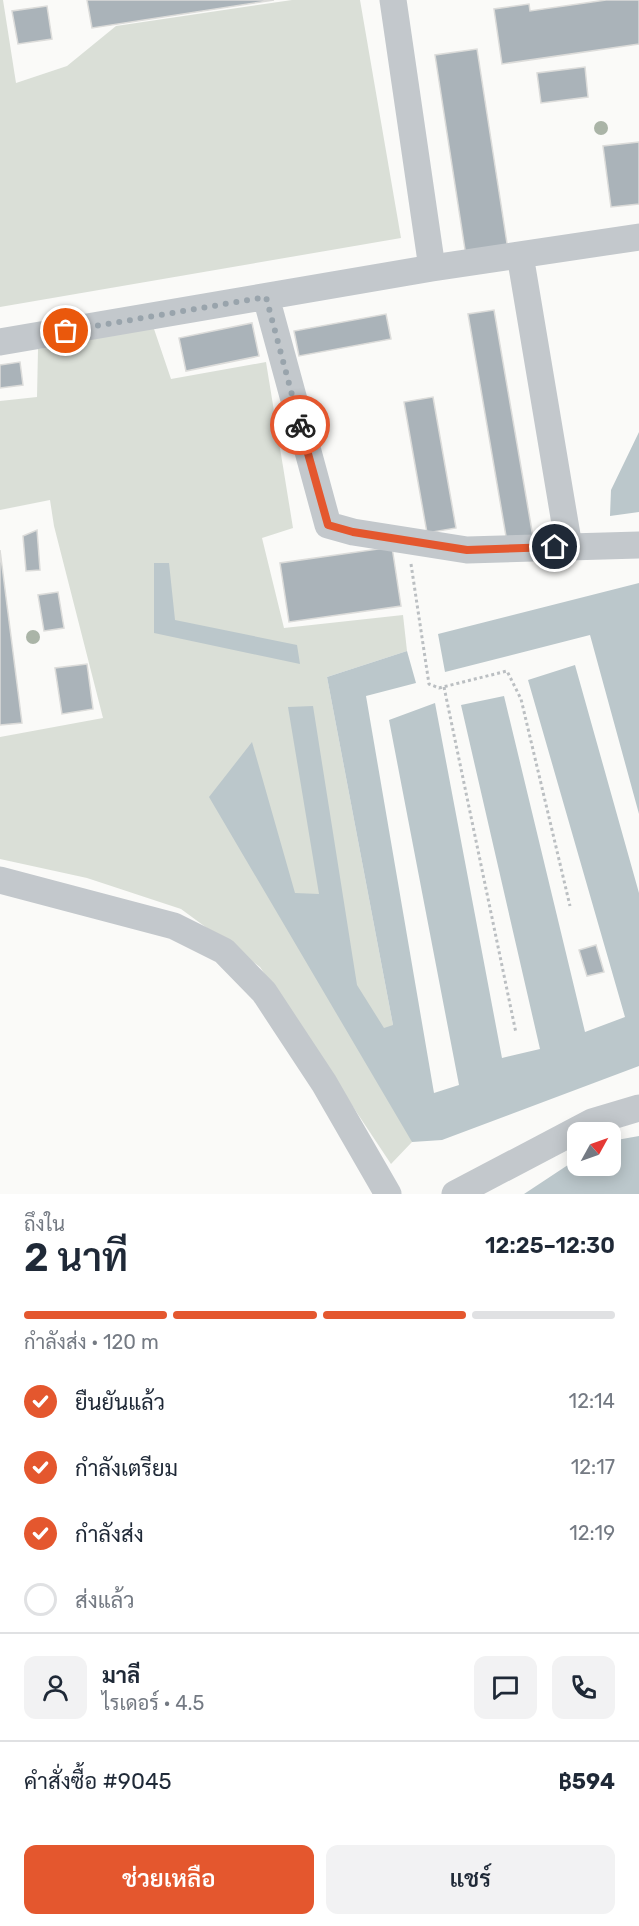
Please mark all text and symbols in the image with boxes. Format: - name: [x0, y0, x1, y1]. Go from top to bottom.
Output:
- pin: [40, 305, 91, 356]
- icon: bag: [49, 314, 82, 347]
- courier: [270, 395, 330, 455]
- icon: bike: [284, 409, 317, 442]
- pin: [529, 521, 580, 572]
- icon: home: [538, 530, 571, 563]
- north arrow: [567, 1122, 621, 1176]
- map controls: [567, 1122, 621, 1176]
- text: ถึงใน: [24, 1212, 65, 1236]
- text: 12:25–12:30: [485, 1232, 615, 1259]
- text: 2 นาที: [24, 1235, 128, 1281]
- text: กำลังส่ง · 120 m: [24, 1330, 159, 1354]
- icon: check: [24, 1385, 57, 1418]
- text: ยืนยันแล้ว: [75, 1389, 165, 1416]
- text: 12:14: [569, 1389, 615, 1413]
- icon: check: [24, 1451, 57, 1484]
- text: กำลังเตรียม: [75, 1455, 178, 1482]
- text: 12:17: [571, 1455, 615, 1479]
- icon: check: [24, 1517, 57, 1550]
- text: กำลังส่ง: [75, 1521, 144, 1548]
- text: 12:19: [569, 1521, 615, 1545]
- text: ส่งแล้ว: [75, 1587, 135, 1614]
- button: person: [24, 1656, 87, 1719]
- button: chat: [474, 1656, 537, 1719]
- button: phone: [552, 1656, 615, 1719]
- text: มาลี: [102, 1662, 140, 1689]
- text: ไรเดอร์ · 4.5: [102, 1691, 204, 1715]
- text: คำสั่งซื้อ #9045: [24, 1768, 172, 1795]
- text: ฿594: [559, 1768, 615, 1795]
- button: ช่วยเหลือ: [24, 1845, 314, 1914]
- button: แชร์: [326, 1845, 615, 1914]

